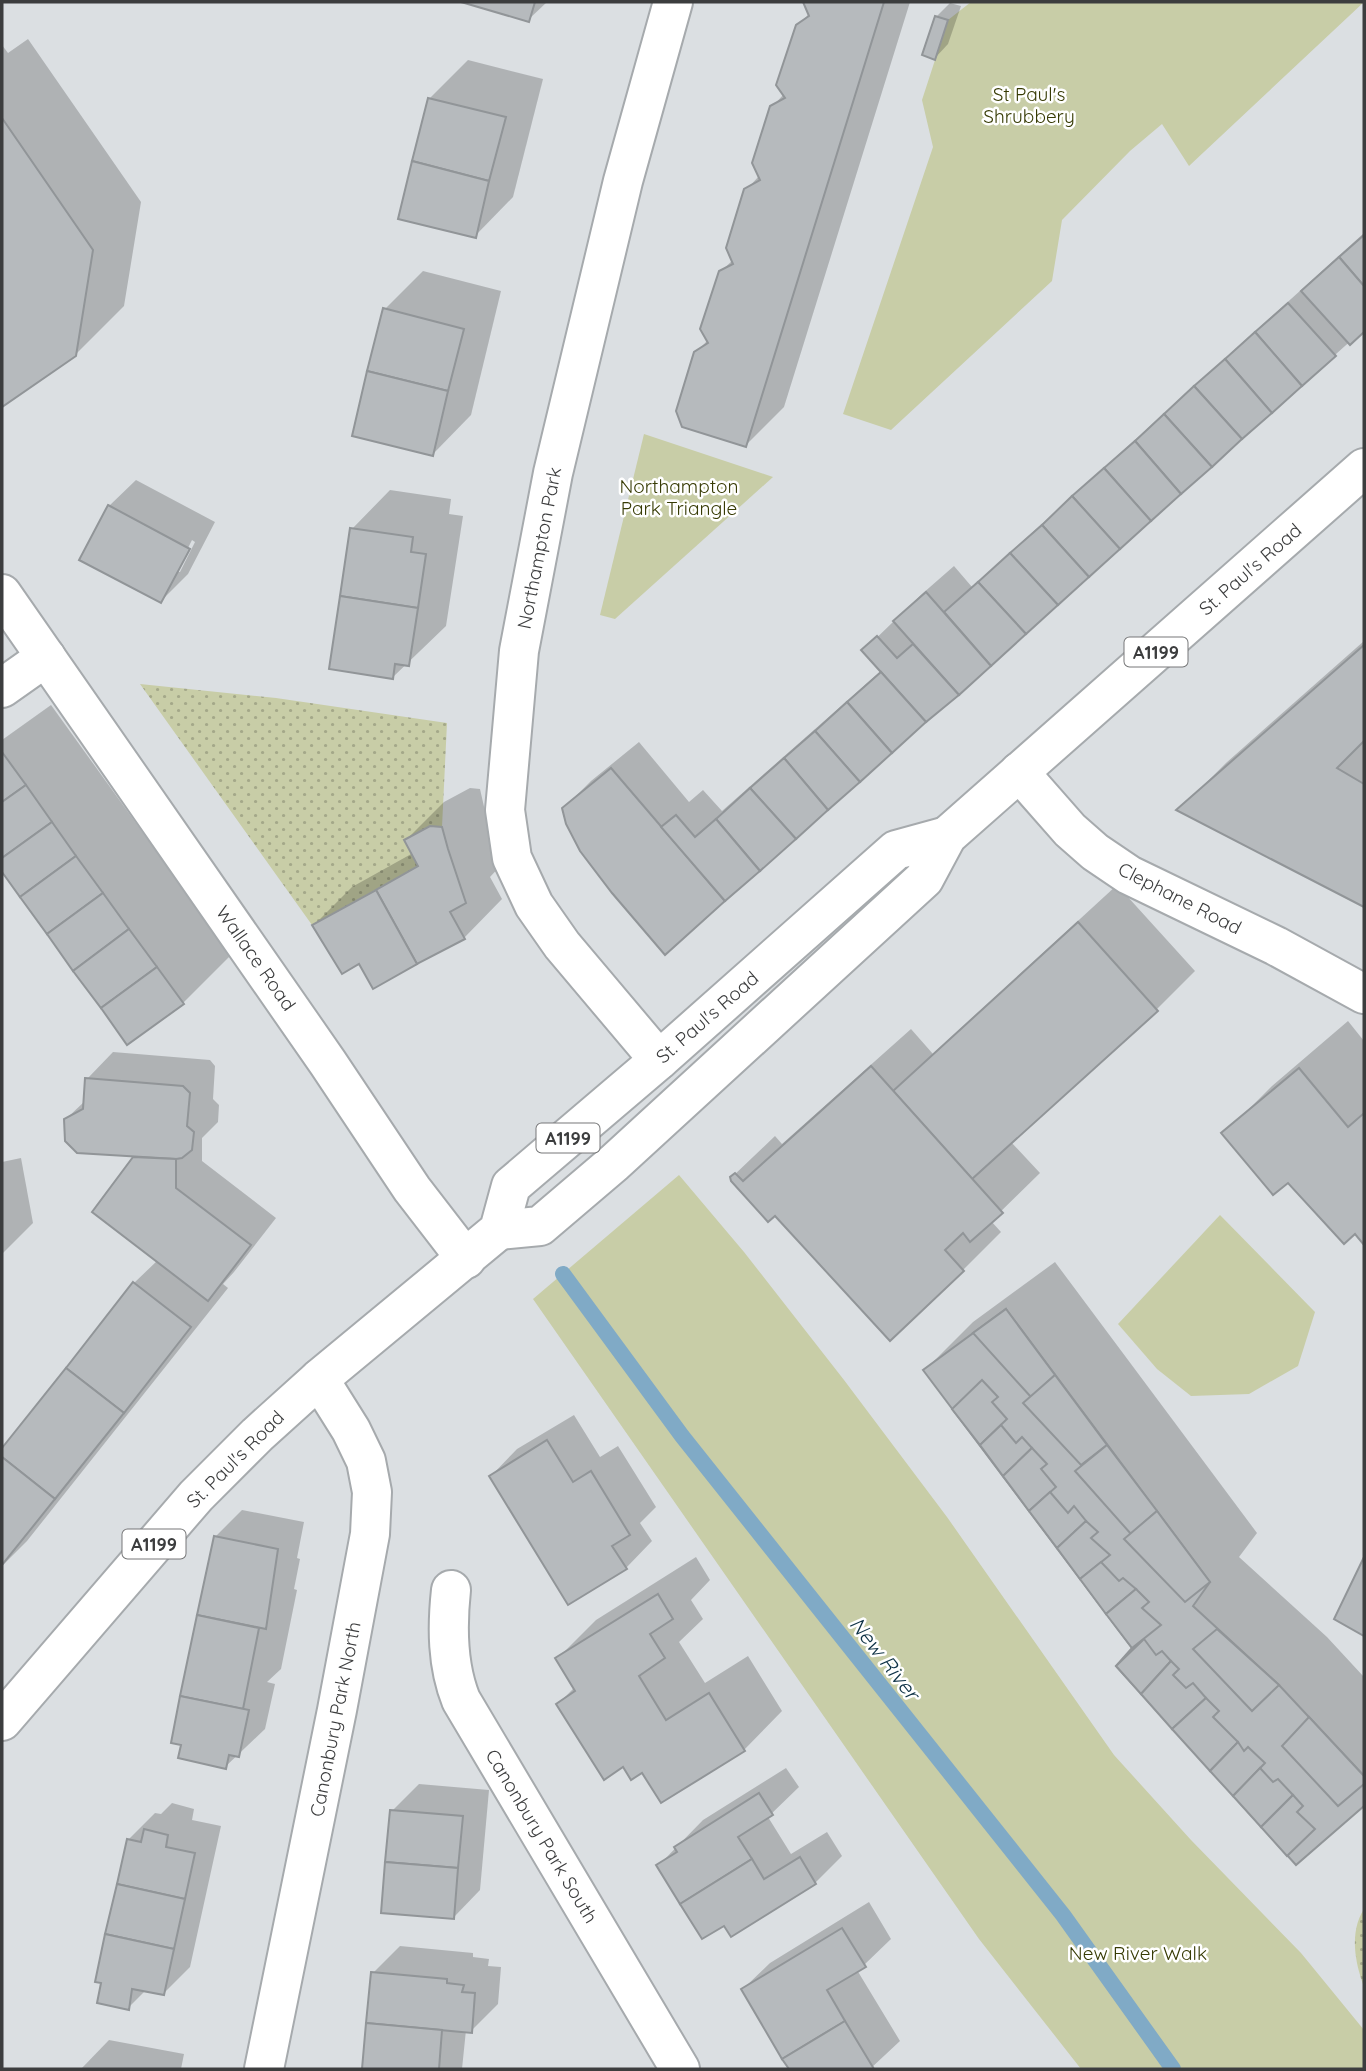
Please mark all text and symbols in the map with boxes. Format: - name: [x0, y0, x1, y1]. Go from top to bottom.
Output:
- park label: St Paul's Shrubbery: [983, 82, 1075, 128]
- street label: Northampton Park: [512, 465, 566, 631]
- park label: Northampton Park Triangle: [619, 474, 739, 520]
- street label: St. Paul's Road: [1194, 518, 1306, 620]
- road number: A1199: [1124, 638, 1188, 666]
- street label: Clephane Road: [1114, 857, 1246, 939]
- street label: Wallace Road: [211, 901, 301, 1015]
- street label: St. Paul's Road: [651, 966, 763, 1068]
- road number: A1199: [536, 1124, 600, 1153]
- street label: St. Paul's Road: [181, 1405, 289, 1513]
- road number: A1199: [122, 1530, 186, 1559]
- water label: New River: [845, 1611, 927, 1707]
- street label: Canonbury Park North: [304, 1619, 366, 1819]
- street label: Canonbury Park South: [481, 1745, 603, 1927]
- park label: New River Walk: [1069, 1941, 1207, 1965]

